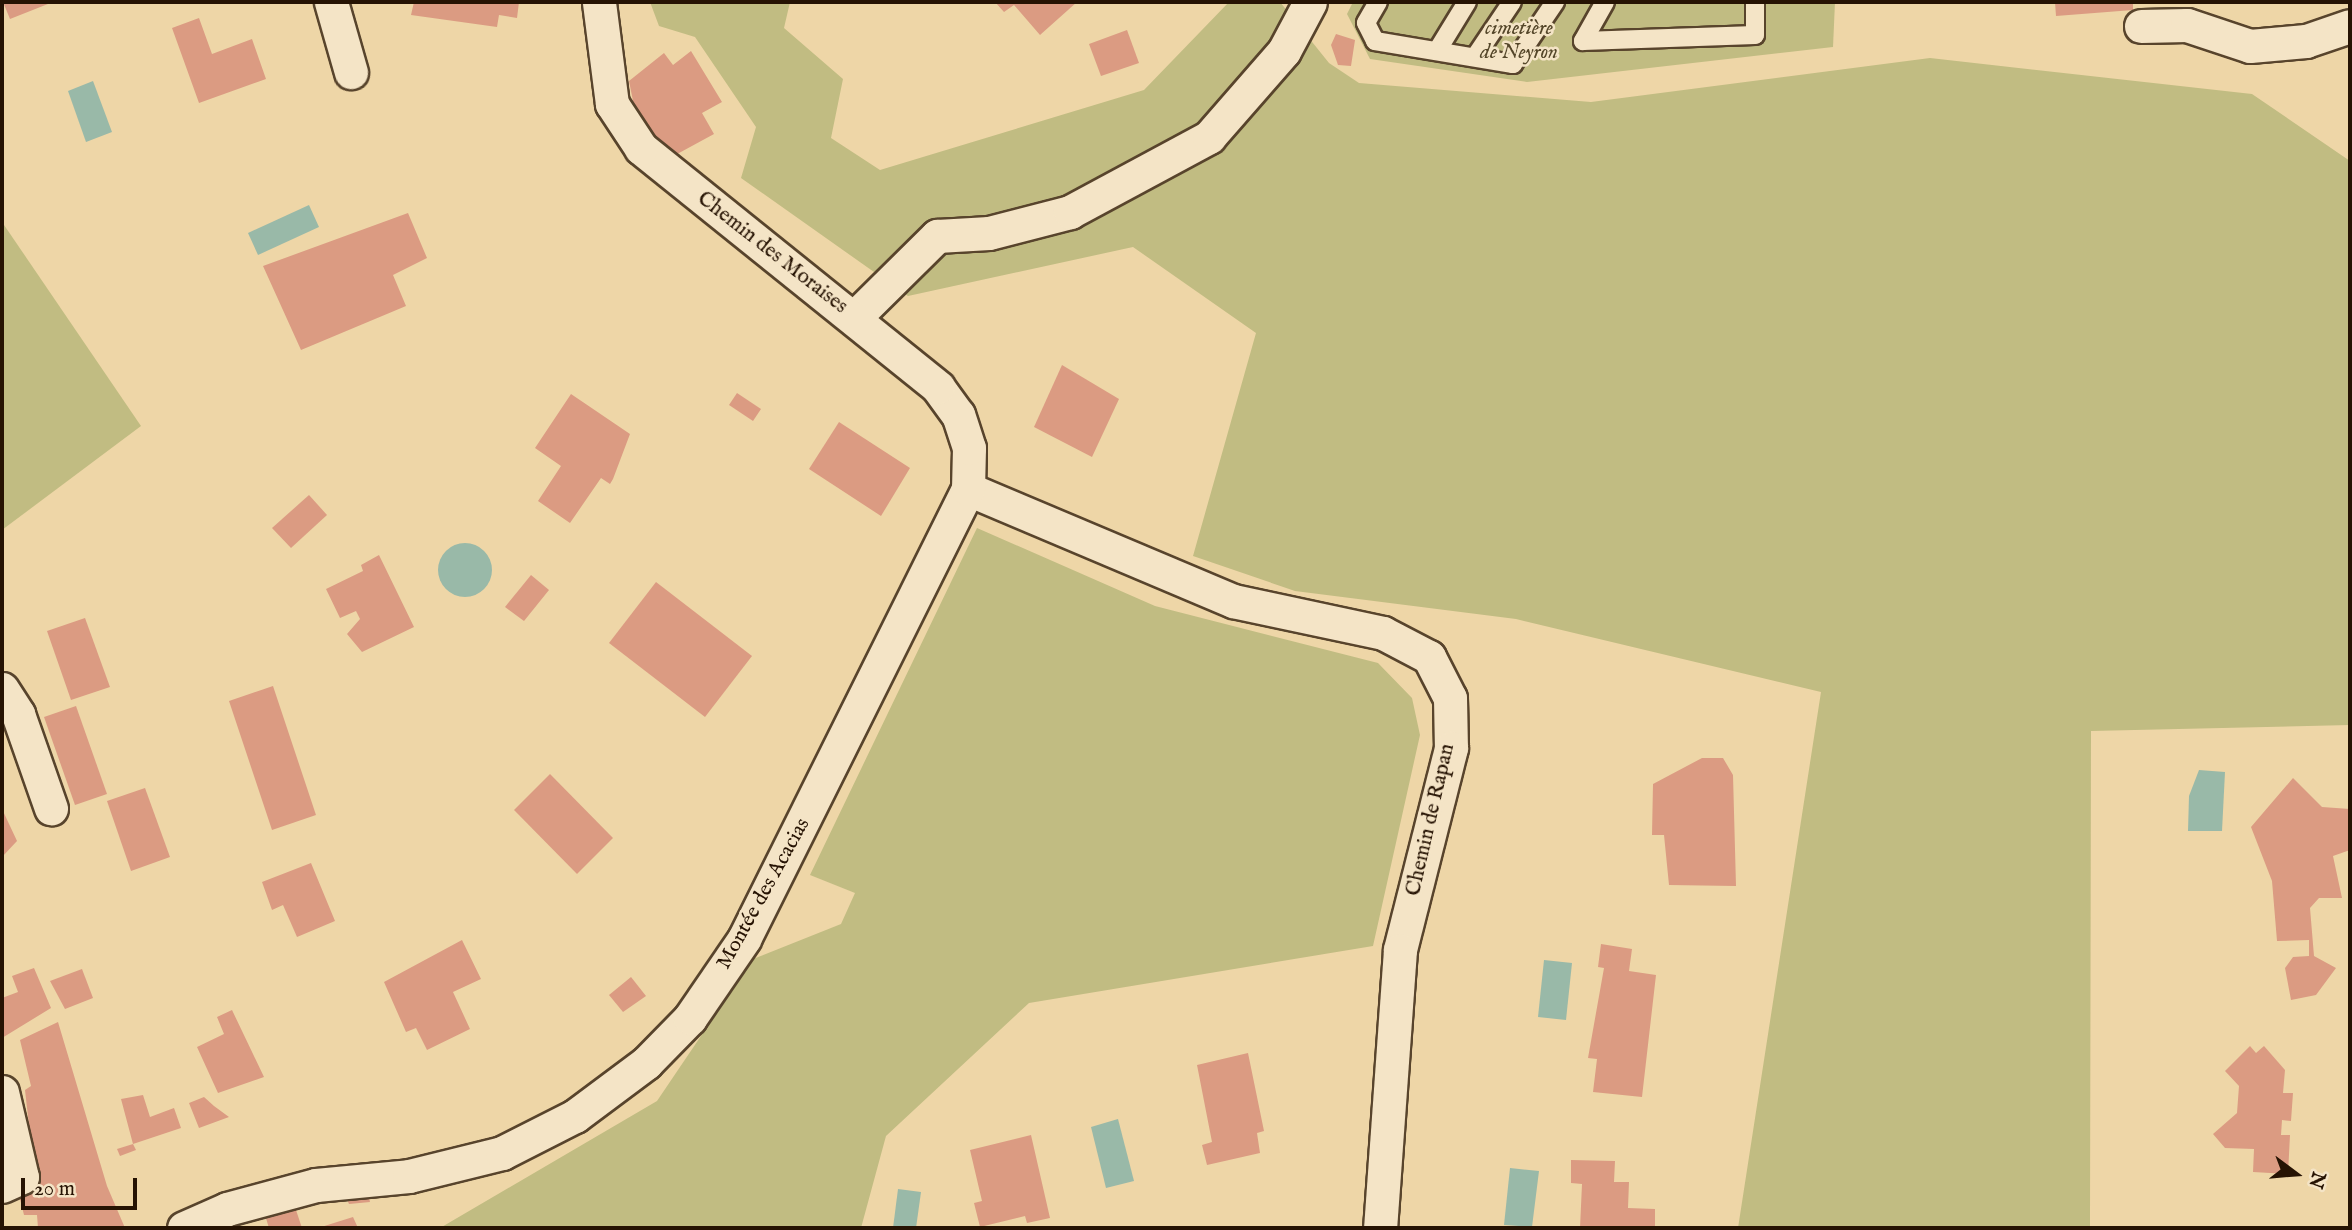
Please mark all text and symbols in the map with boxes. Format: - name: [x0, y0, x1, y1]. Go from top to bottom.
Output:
- park label: cimetière de Neyron: [1480, 16, 1558, 66]
- street label: Chemin des Moraises: [692, 187, 852, 319]
- street label: Chemin de Rapan: [1401, 741, 1461, 899]
- street label: Montée des Acacias: [712, 814, 816, 974]
- north arrow: [2261, 1139, 2331, 1209]
- scale bar: [24, 1164, 140, 1208]
- text: N: [2302, 1169, 2330, 1191]
- text: 20 m: [34, 1176, 75, 1203]

